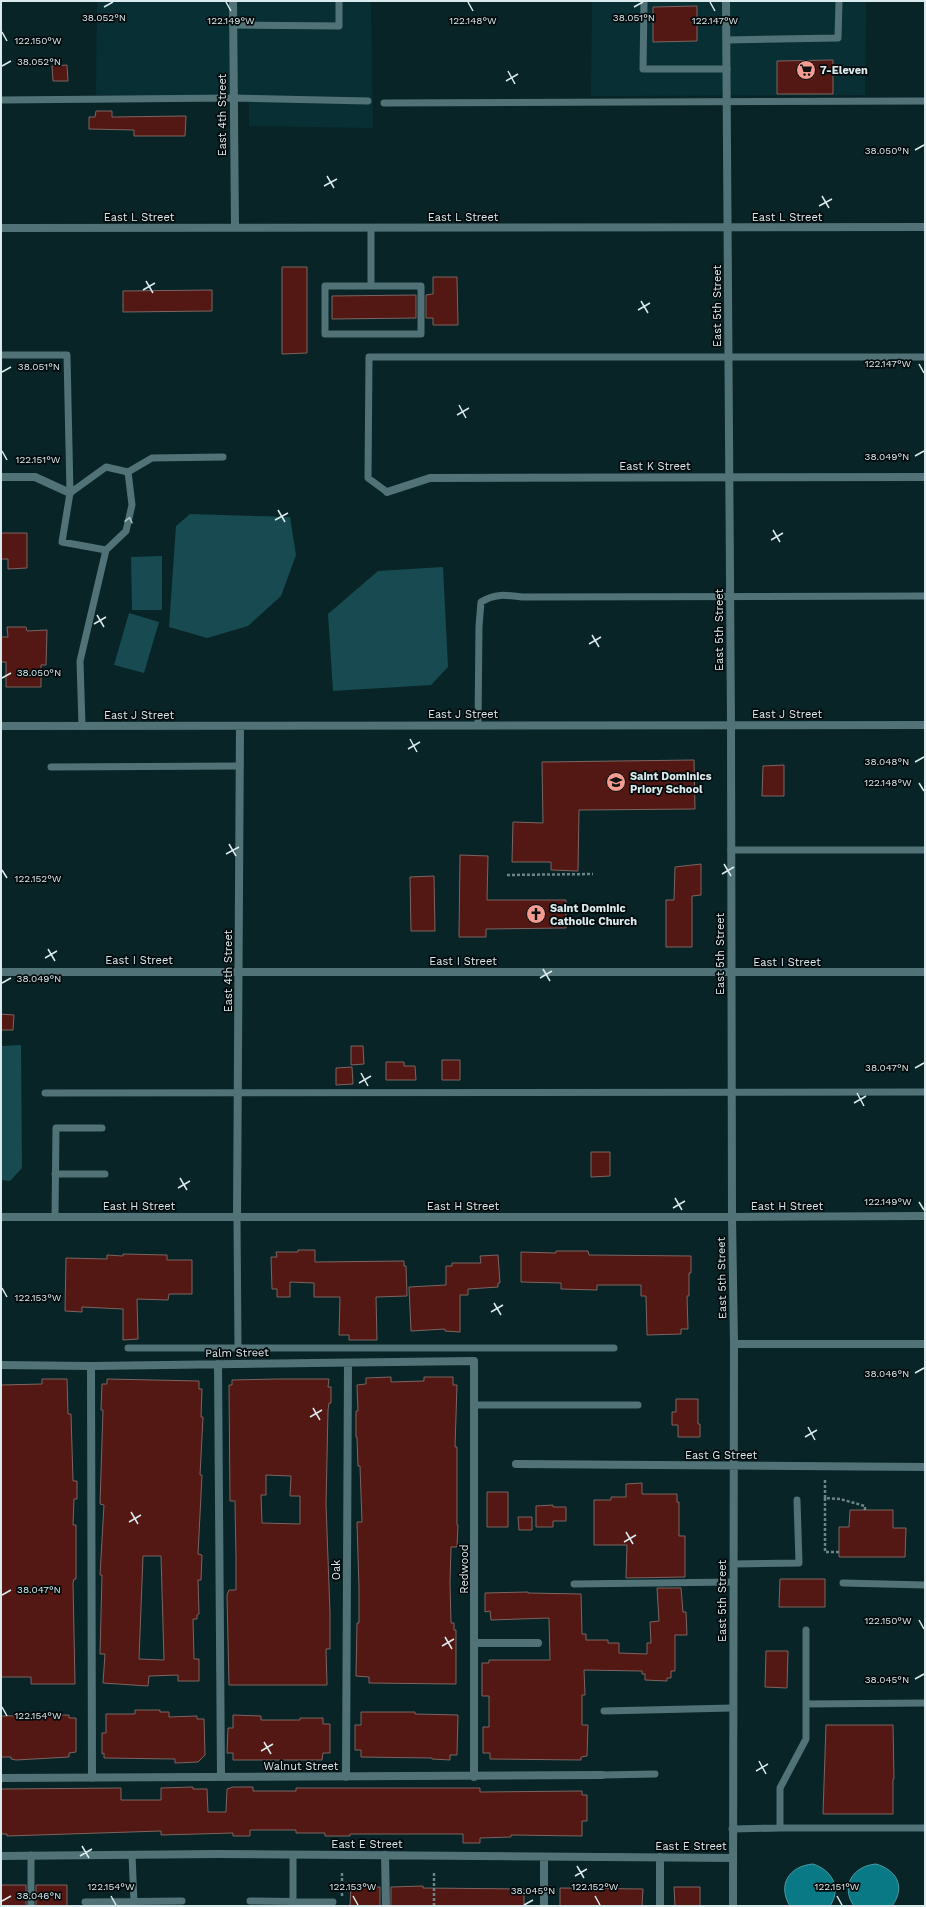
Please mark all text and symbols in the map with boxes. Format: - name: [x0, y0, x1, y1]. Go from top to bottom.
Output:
- text: 38.052°N: [82, 12, 126, 23]
- text: 38.051°N: [613, 12, 655, 23]
- text: 122.149°W: [207, 15, 255, 26]
- text: 122.148°W: [449, 15, 497, 26]
- text: 122.147°W: [692, 15, 739, 26]
- text: 122.150°W: [14, 35, 62, 46]
- text: 38.052°N: [17, 56, 61, 67]
- supermarket icon: 7-Eleven: [795, 59, 817, 81]
- place label: 7-Eleven: [820, 64, 868, 77]
- street label: East 4th Street: [216, 73, 229, 156]
- text: 38.050°N: [865, 145, 909, 156]
- street label: East L Street: [104, 211, 175, 224]
- street label: East L Street: [428, 211, 499, 224]
- street label: East L Street: [752, 211, 823, 224]
- street label: East 5th Street: [711, 265, 724, 347]
- text: 122.147°W: [865, 358, 912, 369]
- text: 38.051°N: [18, 361, 60, 372]
- text: 38.049°N: [865, 451, 909, 462]
- text: 122.151°W: [16, 454, 61, 465]
- street label: East K Street: [619, 460, 691, 473]
- one-way arrow: [124, 516, 132, 523]
- street label: East 5th Street: [713, 589, 726, 671]
- text: 38.050°N: [17, 667, 61, 678]
- street label: East J Street: [428, 708, 498, 721]
- street label: East J Street: [752, 708, 822, 721]
- street label: East J Street: [104, 709, 174, 722]
- text: 38.048°N: [865, 756, 909, 767]
- place label: Saint Dominics Priory School: [630, 770, 712, 796]
- school or university icon: Saint Dominics Priory School: [605, 771, 627, 793]
- text: 122.148°W: [864, 777, 912, 788]
- text: 122.152°W: [15, 873, 62, 884]
- place label: Saint Dominic Catholic Church: [550, 902, 637, 928]
- church icon: Saint Dominic Catholic Church: [525, 903, 547, 925]
- street label: East 5th Street: [714, 913, 727, 995]
- street label: East 4th Street: [222, 929, 235, 1012]
- street label: East I Street: [105, 954, 173, 967]
- street label: East I Street: [429, 955, 497, 968]
- street label: East I Street: [753, 956, 821, 969]
- text: 38.049°N: [17, 973, 61, 984]
- text: 38.047°N: [865, 1062, 909, 1073]
- text: 122.149°W: [864, 1196, 912, 1207]
- street label: East H Street: [103, 1200, 176, 1213]
- street label: East H Street: [427, 1200, 500, 1213]
- street label: East H Street: [751, 1200, 824, 1213]
- street label: East 5th Street: [715, 1236, 729, 1319]
- text: 122.153°W: [15, 1292, 62, 1303]
- street label: Palm Street: [205, 1346, 269, 1360]
- text: 38.046°N: [865, 1368, 909, 1379]
- street label: East G Street: [685, 1449, 757, 1462]
- street label: Redwood: [458, 1544, 471, 1594]
- street label: Oak: [330, 1560, 343, 1580]
- street label: East 5th Street: [716, 1560, 729, 1642]
- text: 38.047°N: [17, 1584, 61, 1595]
- text: 122.150°W: [864, 1615, 912, 1626]
- text: 38.045°N: [865, 1674, 909, 1685]
- text: 122.154°W: [14, 1710, 62, 1721]
- street label: Walnut Street: [264, 1760, 339, 1773]
- street label: East E Street: [331, 1838, 403, 1851]
- street label: East E Street: [655, 1840, 727, 1853]
- text: 122.154°W: [87, 1881, 135, 1892]
- text: 122.153°W: [330, 1881, 377, 1892]
- text: 122.152°W: [572, 1881, 619, 1892]
- text: 122.151°W: [815, 1881, 860, 1892]
- text: 38.045°N: [511, 1885, 555, 1896]
- text: 38.046°N: [17, 1890, 61, 1901]

